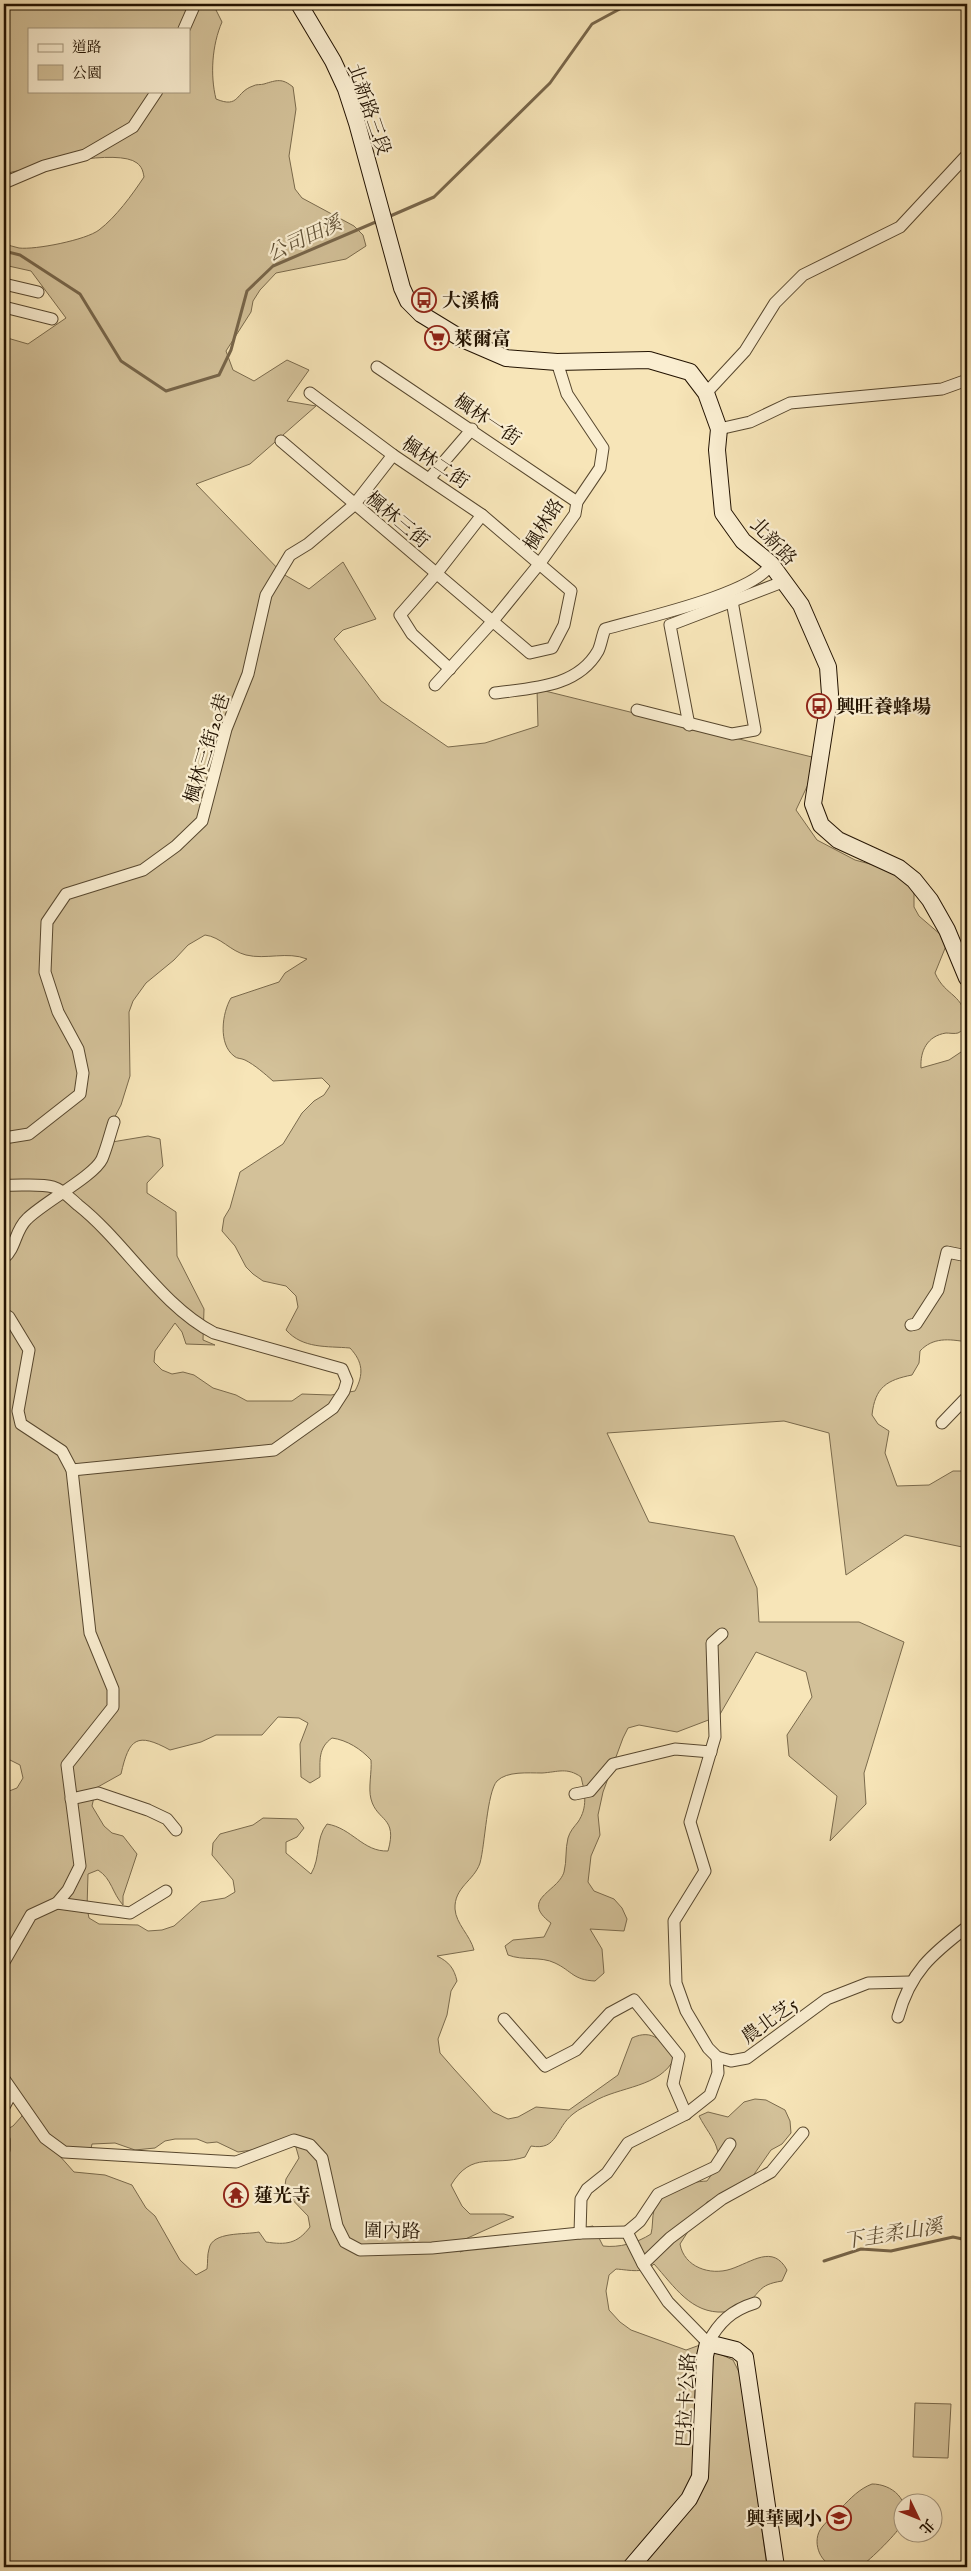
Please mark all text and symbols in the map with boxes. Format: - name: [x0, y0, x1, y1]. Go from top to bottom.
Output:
- legend: [28, 28, 190, 92]
- text: 道路: [72, 38, 102, 57]
- street label: 北新路三段: [341, 61, 395, 158]
- text: 公園: [72, 64, 102, 83]
- water label: 公司田溪: [263, 210, 348, 268]
- bus stop icon: 大溪橋: [411, 287, 437, 313]
- place label: 大溪橋: [442, 290, 499, 314]
- supermarket icon: 萊爾富: [424, 325, 450, 351]
- place label: 萊爾富: [454, 328, 511, 352]
- street label: 楓林一街: [449, 389, 525, 452]
- street label: 楓林二街: [397, 432, 473, 495]
- street label: 楓林三街: [360, 487, 434, 554]
- street label: 楓林路: [519, 495, 570, 556]
- street label: 北新路: [744, 514, 801, 571]
- street label: 楓林三街20巷: [180, 691, 236, 806]
- bus stop icon: 興旺養蜂場: [806, 693, 832, 719]
- place label: 興旺養蜂場: [836, 696, 931, 720]
- street label: 農北芝5: [737, 1993, 803, 2050]
- temple icon: 蓮光寺: [223, 2182, 249, 2208]
- place label: 蓮光寺: [254, 2185, 311, 2209]
- water label: 下圭柔山溪: [842, 2214, 947, 2255]
- street label: 圍內路: [363, 2220, 421, 2244]
- street label: 巴拉卡公路: [673, 2352, 701, 2448]
- north arrow: [894, 2494, 944, 2544]
- school or university icon: 興華國小: [826, 2505, 852, 2531]
- place label: 興華國小: [746, 2508, 822, 2532]
- text: 北: [915, 2515, 938, 2537]

